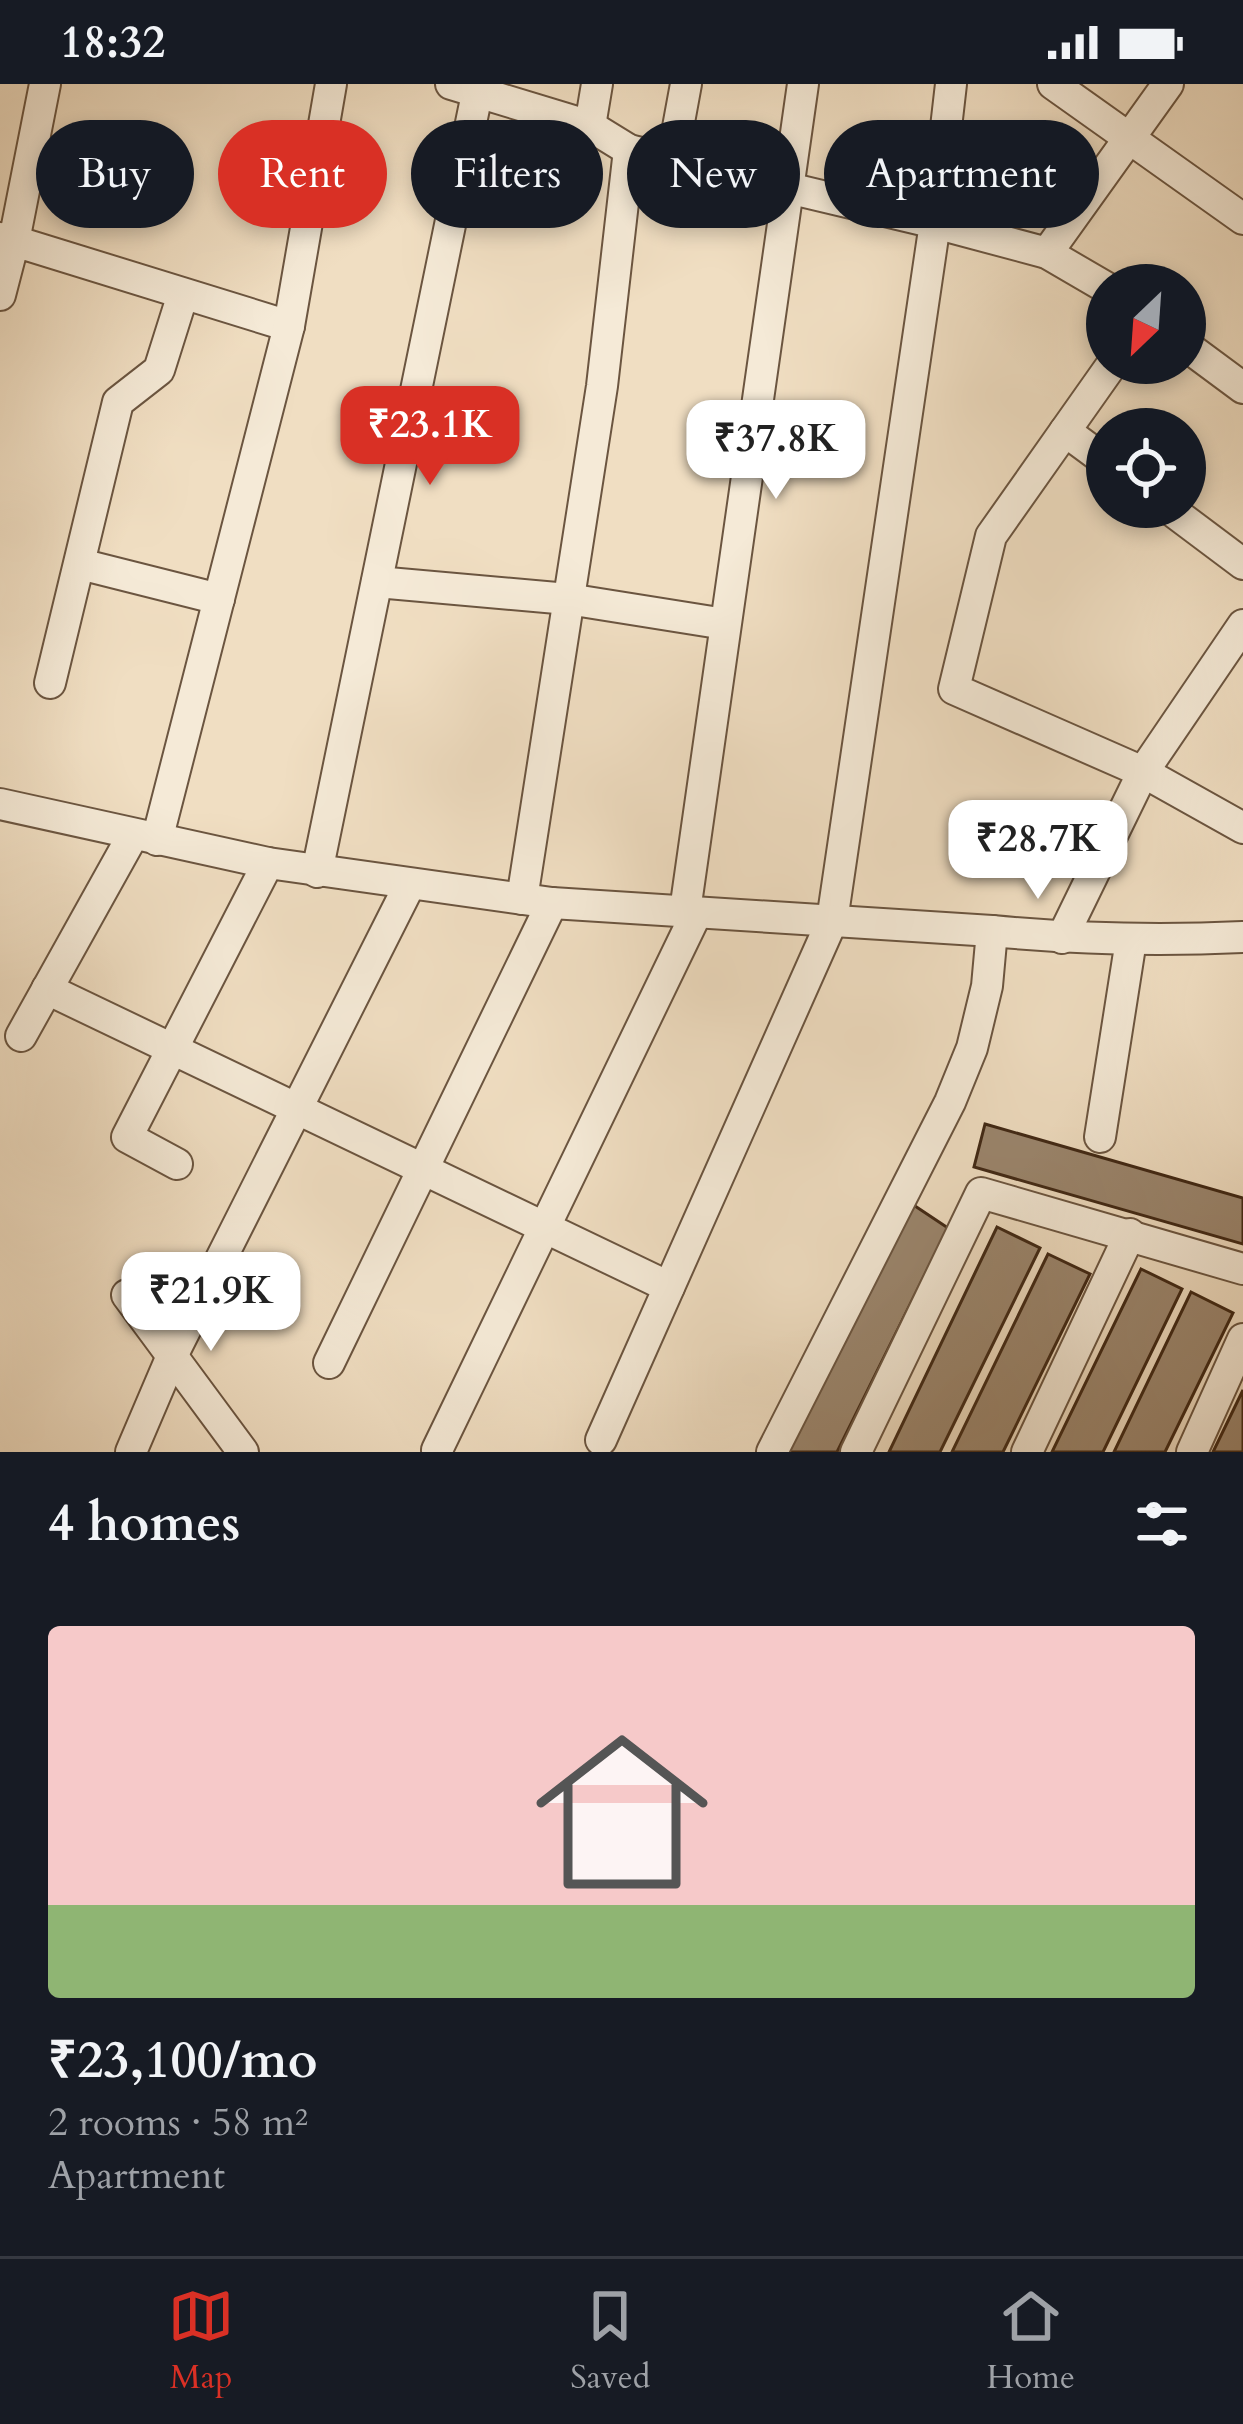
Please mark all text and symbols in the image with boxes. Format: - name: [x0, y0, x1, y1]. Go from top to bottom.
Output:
- text: 18:32: [60, 12, 165, 73]
- chip: Buy: [36, 120, 194, 228]
- chip: Rent: [218, 120, 387, 228]
- chip: Filters: [411, 120, 603, 228]
- chip: New: [627, 120, 800, 228]
- chip: Apartment: [824, 120, 1099, 228]
- north arrow: [1086, 264, 1206, 384]
- map controls: [1086, 264, 1206, 528]
- pin: ₹23.1K: [332, 386, 528, 488]
- text: ₹23.1K: [367, 398, 493, 451]
- pin: ₹37.8K: [678, 400, 874, 502]
- button: locate: [1086, 408, 1206, 528]
- text: ₹37.8K: [713, 412, 839, 465]
- pin: ₹28.7K: [940, 800, 1136, 902]
- text: ₹28.7K: [975, 812, 1101, 865]
- pin: ₹21.9K: [113, 1252, 309, 1354]
- text: ₹21.9K: [148, 1264, 274, 1317]
- text: 4 homes: [48, 1489, 240, 1559]
- icon: filters: [1129, 1491, 1195, 1557]
- icon: home: [514, 1704, 730, 1920]
- text: ₹23,100/mo: [48, 2026, 317, 2096]
- text: 2 rooms · 58 m²: [48, 2096, 308, 2149]
- text: Apartment: [48, 2149, 225, 2202]
- tab: Map: [168, 2283, 234, 2400]
- tab: Saved: [570, 2283, 650, 2400]
- tab: Home: [987, 2283, 1075, 2400]

